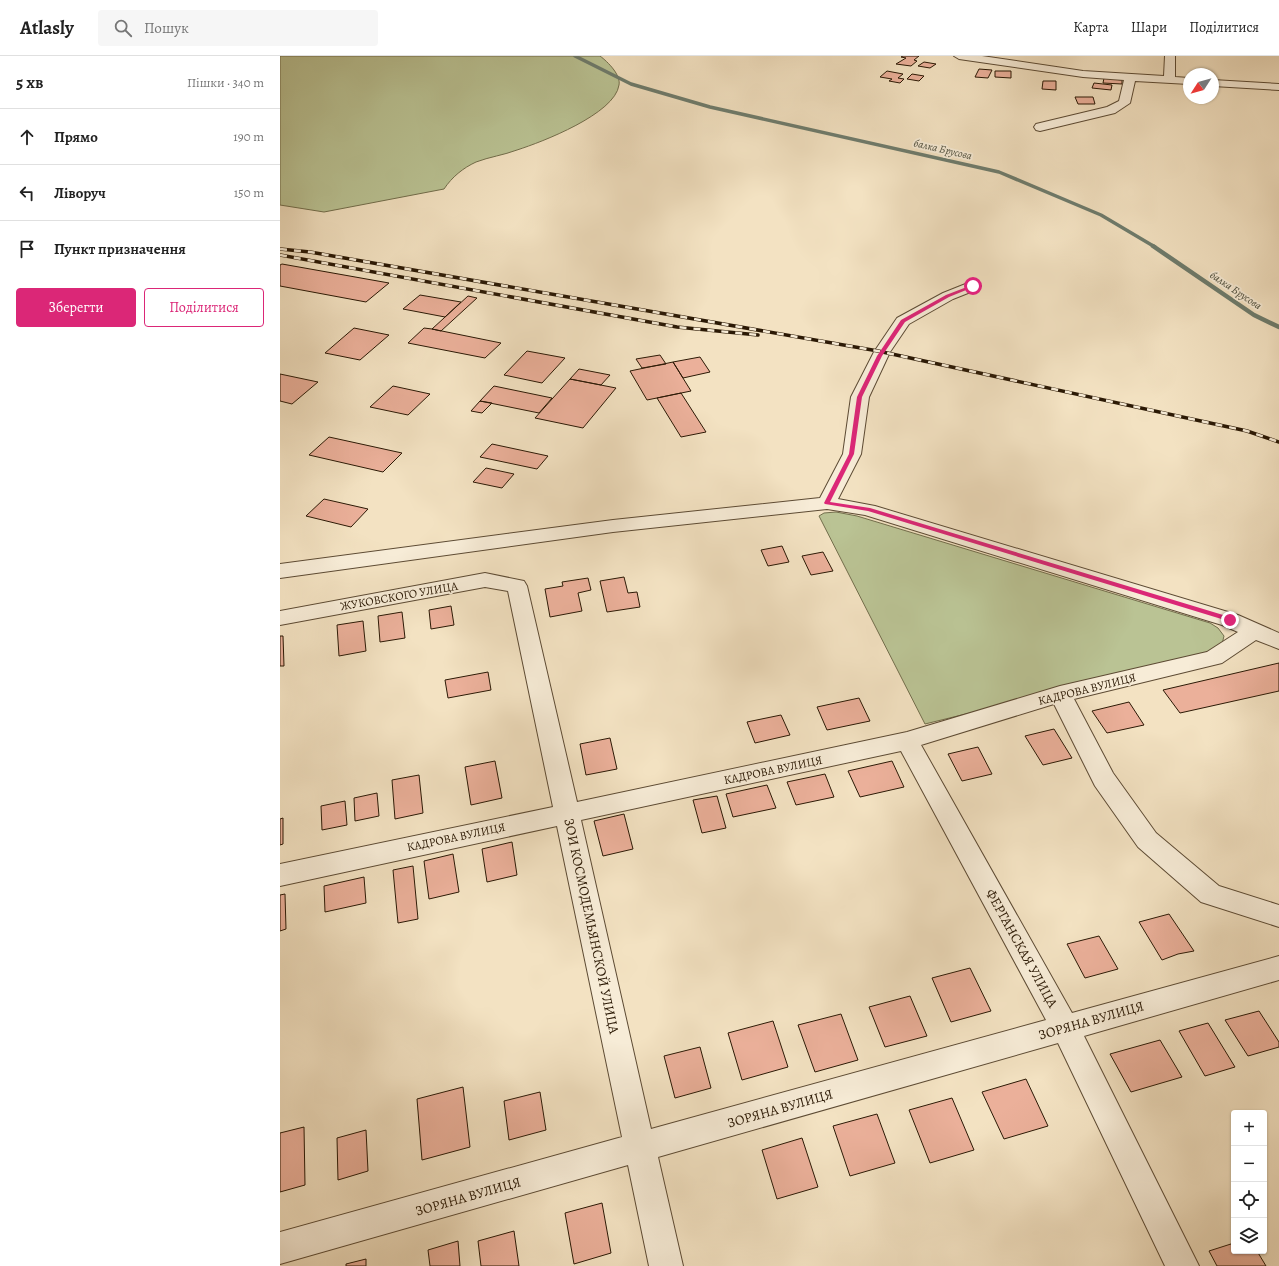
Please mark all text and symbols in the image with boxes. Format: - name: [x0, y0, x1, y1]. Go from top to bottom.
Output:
- search box: [98, 10, 378, 46]
- text: Atlasly: [20, 15, 74, 41]
- icon: search: [112, 17, 134, 39]
- text: Пошук: [144, 18, 189, 38]
- text: Карта: [1073, 18, 1109, 37]
- text: Шари: [1131, 18, 1167, 37]
- text: Поділитися: [1189, 18, 1259, 37]
- north arrow: [1183, 68, 1219, 104]
- text: 5 хв: [16, 71, 44, 94]
- text: Пішки · 340 m: [187, 74, 264, 91]
- icon: ahead: [16, 126, 38, 148]
- text: Прямо: [54, 127, 98, 147]
- text: 190 m: [233, 128, 264, 145]
- water label: балка Брусова: [912, 135, 974, 163]
- icon: left: [16, 182, 38, 204]
- text: Ліворуч: [54, 183, 106, 203]
- text: 150 m: [234, 184, 264, 201]
- icon: arrive: [16, 238, 38, 260]
- text: Пункт призначення: [54, 239, 186, 259]
- water label: балка Брусова: [1207, 268, 1265, 313]
- route start: [964, 277, 982, 295]
- button: Зберегти: [16, 288, 136, 327]
- button: Поділитися: [144, 288, 264, 327]
- street label: ЖУКОВСКОГО УЛИЦА: [339, 578, 460, 614]
- route end: [1221, 611, 1239, 629]
- street label: КАДРОВА ВУЛИЦЯ: [1036, 669, 1138, 709]
- street label: КАДРОВА ВУЛИЦЯ: [722, 752, 824, 788]
- street label: ЗОИ КОСМОДЕМЬЯНСКОЙ УЛИЦА: [559, 817, 624, 1036]
- street label: КАДРОВА ВУЛИЦЯ: [405, 819, 507, 855]
- street label: ФЕРГАНСКАЯ УЛИЦА: [981, 885, 1063, 1012]
- street label: ЗОРЯНА ВУЛИЦЯ: [1036, 996, 1146, 1045]
- street label: ЗОРЯНА ВУЛИЦЯ: [725, 1084, 835, 1133]
- map controls: [1231, 1110, 1267, 1254]
- button: +: [1231, 1110, 1267, 1146]
- button: −: [1231, 1146, 1267, 1182]
- street label: ЗОРЯНА ВУЛИЦЯ: [413, 1172, 523, 1221]
- button: locate: [1231, 1182, 1267, 1218]
- button: layers: [1231, 1218, 1267, 1254]

